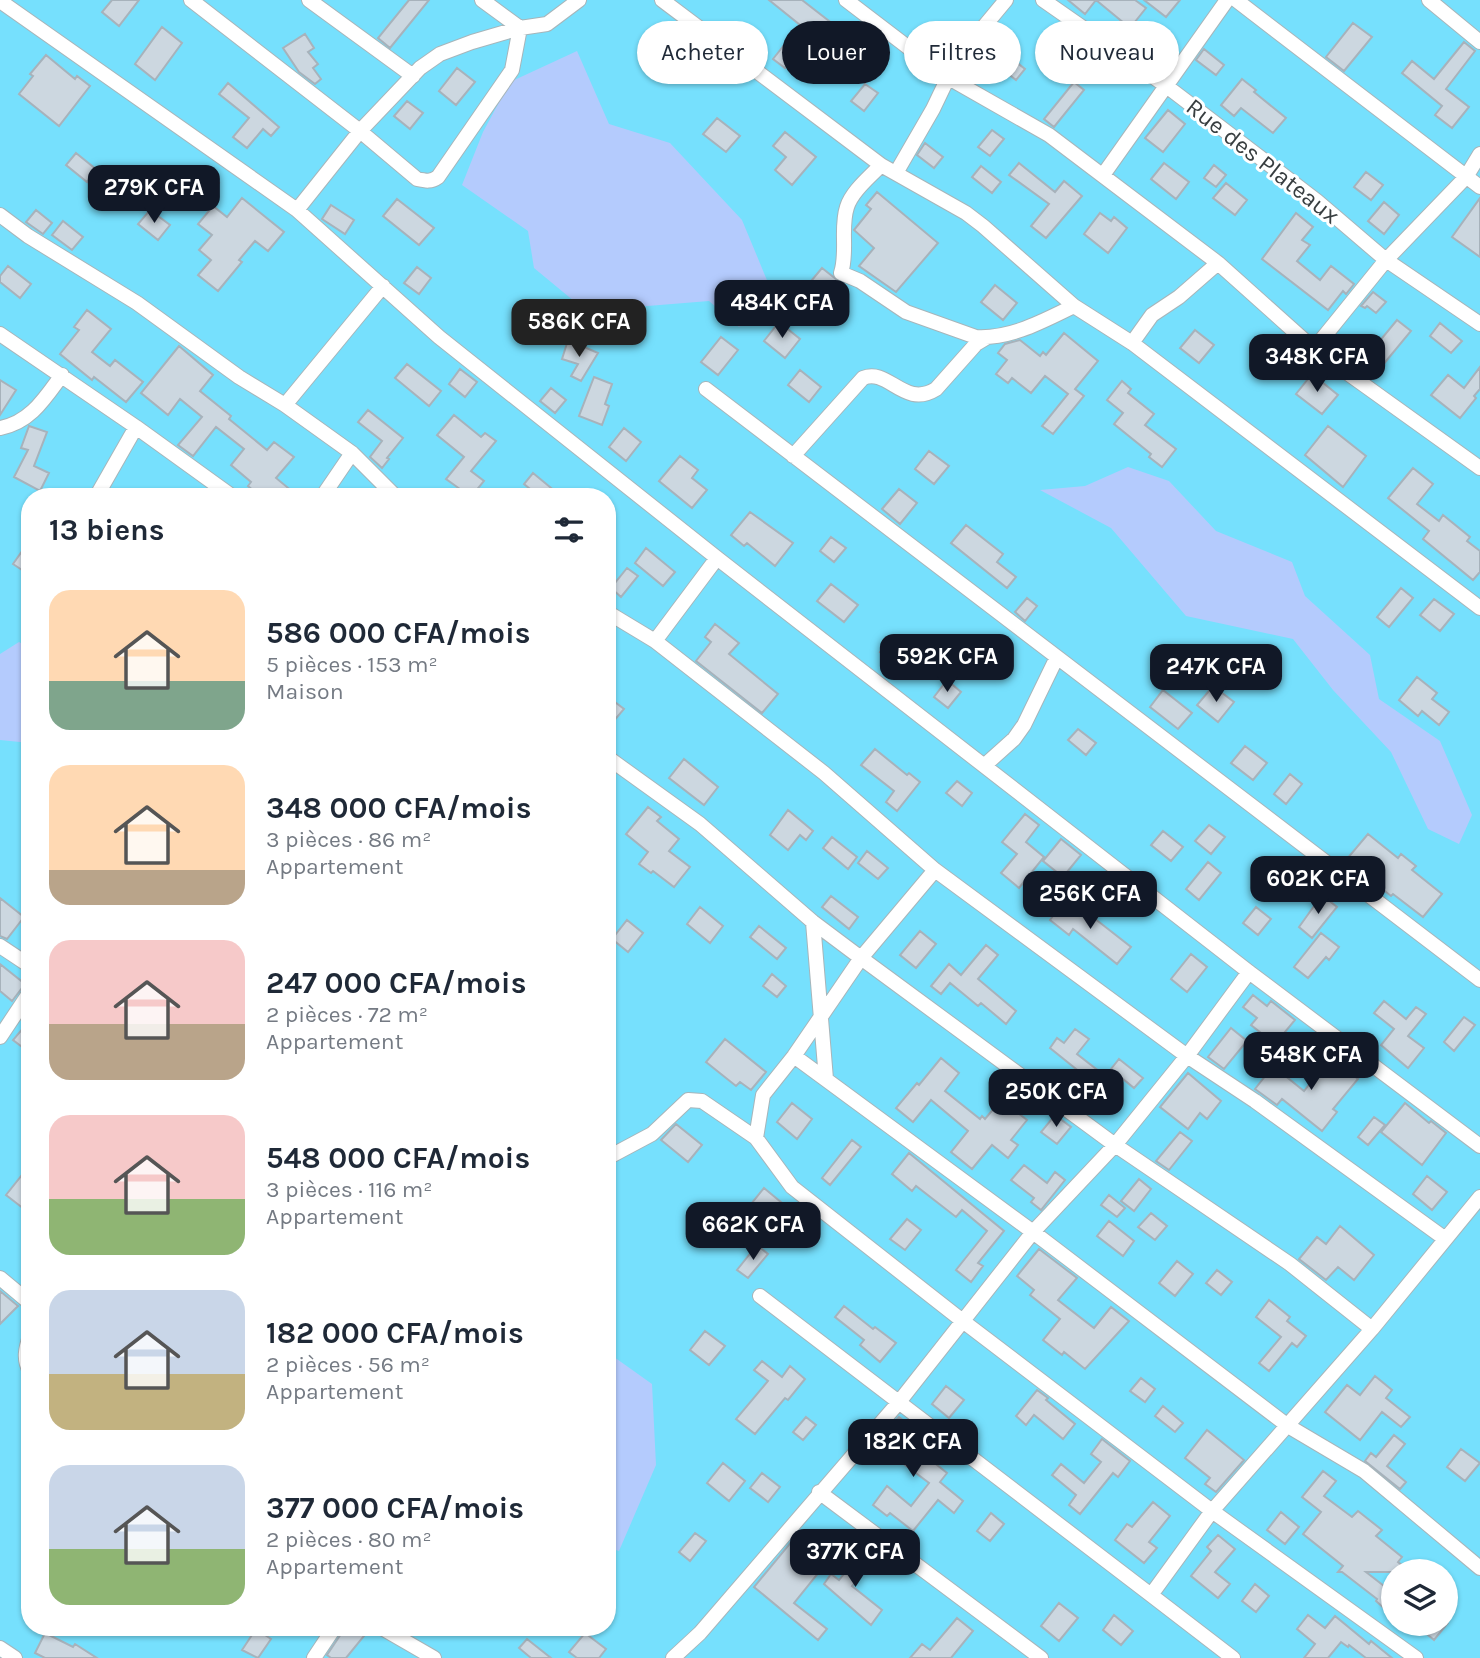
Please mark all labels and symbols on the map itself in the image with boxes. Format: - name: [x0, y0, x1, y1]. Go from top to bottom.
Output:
- street label: Rue des Plateaux: [1181, 92, 1345, 230]
- pin: 279K CFA: [82, 166, 226, 225]
- pin: 484K CFA: [710, 280, 854, 340]
- pin: 586K CFA: [507, 300, 651, 359]
- pin: 348K CFA: [1245, 334, 1389, 394]
- pin: 592K CFA: [875, 634, 1019, 694]
- pin: 247K CFA: [1144, 644, 1288, 704]
- pin: 602K CFA: [1246, 856, 1390, 916]
- pin: 256K CFA: [1018, 872, 1162, 931]
- pin: 548K CFA: [1239, 1032, 1383, 1092]
- pin: 250K CFA: [984, 1070, 1128, 1129]
- pin: 662K CFA: [681, 1202, 825, 1262]
- pin: 182K CFA: [841, 1420, 985, 1479]
- pin: 377K CFA: [783, 1530, 927, 1589]

